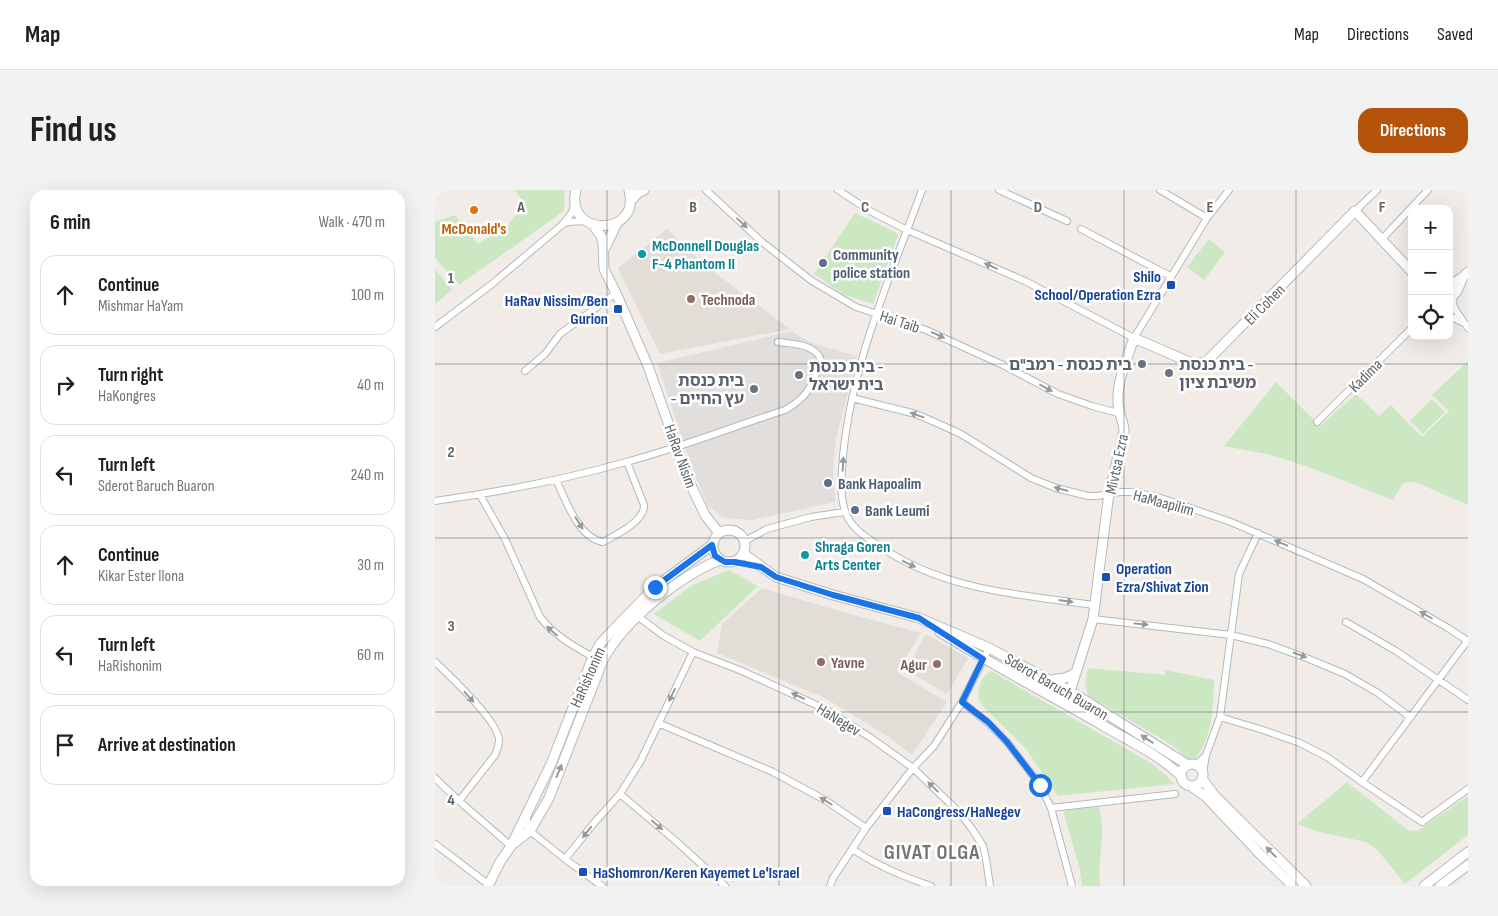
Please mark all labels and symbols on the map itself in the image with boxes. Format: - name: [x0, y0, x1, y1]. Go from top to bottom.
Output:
- text: A: [516, 198, 525, 217]
- text: B: [689, 198, 697, 217]
- text: C: [861, 198, 869, 217]
- text: D: [1034, 198, 1042, 217]
- text: E: [1207, 198, 1214, 217]
- text: F: [1379, 198, 1386, 217]
- marker: McDonald's: [468, 204, 480, 216]
- one-way arrow: [735, 217, 747, 229]
- place label: McDonald's: [441, 220, 507, 239]
- place label: McDonnell Douglas F-4 Phantom II: [652, 237, 759, 274]
- place label: Community police station: [833, 246, 910, 283]
- marker: McDonnell Douglas F-4 Phantom II: [636, 248, 648, 260]
- marker: Community police station: [817, 257, 829, 269]
- one-way arrow: [984, 262, 998, 270]
- place label: Shilo School/Operation Ezra: [1035, 268, 1161, 305]
- text: 1: [448, 269, 455, 288]
- marker: Shilo School/Operation Ezra: [1165, 279, 1177, 291]
- street label: Eli Cohen: [1241, 281, 1289, 329]
- place label: Technoda: [701, 291, 755, 310]
- place label: HaRav Nissim/Ben Gurion: [505, 292, 608, 329]
- marker: Technoda: [685, 293, 697, 305]
- marker: HaRav Nissim/Ben Gurion: [612, 303, 624, 315]
- street label: Hai Taib: [877, 307, 922, 338]
- one-way arrow: [931, 332, 945, 340]
- street label: Kadima: [1345, 355, 1387, 397]
- place label: בית כנסת - רמב"ם: [1009, 356, 1132, 375]
- place label: בית כנסת - משיבת ציון: [1179, 356, 1256, 393]
- place label: בית כנסת - בית ישראל: [809, 358, 884, 395]
- marker: בית כנסת - רמב"ם: [1136, 358, 1148, 370]
- marker: בית כנסת - משיבת ציון: [1163, 367, 1175, 379]
- marker: בית כנסת - בית ישראל: [793, 369, 805, 381]
- place label: בית כנסת - עץ החיים: [671, 372, 744, 409]
- marker: בית כנסת - עץ החיים: [748, 383, 760, 395]
- one-way arrow: [1039, 384, 1054, 392]
- one-way arrow: [910, 411, 925, 418]
- street label: HaRav Nisim: [659, 422, 700, 491]
- street label: Mivtsa Ezra: [1102, 433, 1133, 496]
- text: 2: [447, 443, 455, 462]
- one-way arrow: [839, 455, 847, 471]
- place label: Bank Hapoalim: [838, 475, 921, 494]
- marker: Bank Hapoalim: [822, 477, 834, 489]
- one-way arrow: [1053, 485, 1068, 493]
- street label: HaMaapilim: [1131, 486, 1196, 521]
- place label: Bank Leumi: [865, 502, 929, 521]
- marker: Bank Leumi: [849, 504, 861, 516]
- one-way arrow: [574, 516, 583, 529]
- place label: Shraga Goren Arts Center: [814, 538, 890, 575]
- one-way arrow: [1273, 539, 1288, 547]
- marker: Shraga Goren Arts Center: [799, 549, 811, 561]
- one-way arrow: [902, 560, 916, 568]
- place label: Operation Ezra/Shivat Zion: [1116, 560, 1209, 597]
- marker: Operation Ezra/Shivat Zion: [1100, 571, 1112, 583]
- route end: [644, 576, 667, 599]
- one-way arrow: [1058, 597, 1074, 605]
- one-way arrow: [1419, 611, 1434, 619]
- text: 3: [447, 617, 455, 636]
- one-way arrow: [1133, 620, 1149, 628]
- one-way arrow: [546, 625, 559, 636]
- street label: HaRishonim: [567, 645, 610, 711]
- street label: Sderot Baruch Buaron: [1001, 650, 1111, 725]
- one-way arrow: [1293, 652, 1308, 660]
- place label: Yavne: [831, 654, 865, 673]
- marker: Yavne: [815, 656, 827, 668]
- place label: Agur: [900, 656, 927, 675]
- marker: Agur: [931, 658, 943, 670]
- one-way arrow: [668, 688, 676, 702]
- one-way arrow: [463, 690, 475, 702]
- one-way arrow: [791, 692, 805, 700]
- street label: HaNegev: [813, 700, 864, 741]
- one-way arrow: [1141, 734, 1154, 744]
- one-way arrow: [556, 764, 563, 779]
- route start: [1029, 774, 1052, 797]
- one-way arrow: [927, 781, 939, 793]
- text: 4: [447, 791, 455, 810]
- one-way arrow: [819, 796, 832, 805]
- place label: HaCongress/HaNegev: [897, 803, 1021, 822]
- marker: HaCongress/HaNegev: [881, 805, 893, 817]
- one-way arrow: [650, 820, 663, 831]
- one-way arrow: [581, 826, 592, 839]
- district label: GIVAT OLGA: [884, 840, 980, 865]
- one-way arrow: [1265, 846, 1277, 858]
- place label: HaShomron/Keren Kayemet Le'Israel: [593, 864, 800, 883]
- marker: HaShomron/Keren Kayemet Le'Israel: [577, 866, 589, 878]

